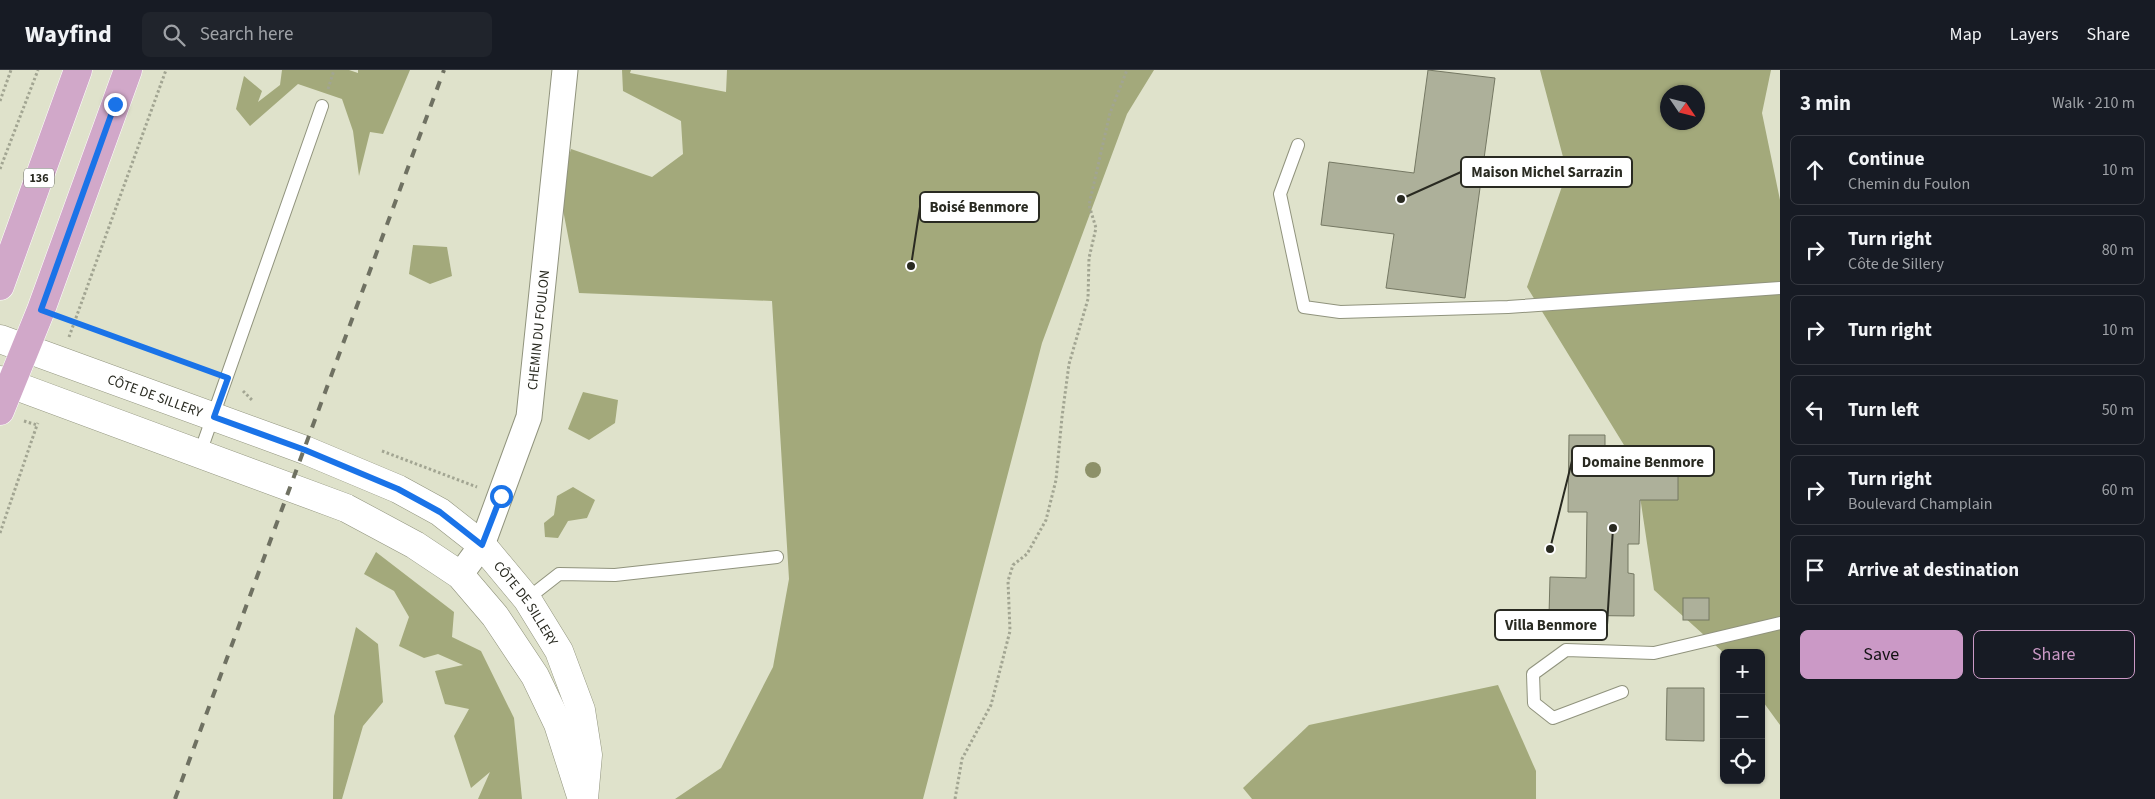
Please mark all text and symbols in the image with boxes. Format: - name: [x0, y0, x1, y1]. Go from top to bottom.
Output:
- search box: [142, 12, 492, 57]
- text: Wayfind: [25, 17, 112, 52]
- icon: search: [160, 21, 188, 49]
- text: Search here: [200, 21, 293, 48]
- text: Map: [1950, 22, 1982, 47]
- text: Layers: [2010, 22, 2059, 47]
- text: Share: [2087, 22, 2130, 47]
- north arrow: [1660, 85, 1705, 130]
- text: 3 min: [1800, 88, 1851, 118]
- text: Walk · 210 m: [2052, 92, 2135, 114]
- route end: [104, 93, 127, 116]
- text: Continue: [1848, 146, 1925, 173]
- icon: ahead: [1801, 156, 1829, 184]
- callout: Maison Michel Sarrazin: [1461, 157, 1632, 187]
- text: 10 m: [2102, 159, 2134, 181]
- text: Maison Michel Sarrazin: [1471, 162, 1623, 183]
- road number: 136: [24, 169, 54, 188]
- text: Chemin du Foulon: [1848, 173, 1970, 195]
- callout: Boisé Benmore: [920, 192, 1039, 222]
- text: Boisé Benmore: [929, 197, 1029, 218]
- text: Turn right: [1848, 226, 1932, 253]
- icon: right: [1801, 236, 1829, 264]
- text: 80 m: [2102, 239, 2134, 261]
- text: Côte de Sillery: [1848, 253, 1944, 275]
- street label: CHEMIN DU FOULON: [523, 269, 555, 391]
- icon: right: [1801, 316, 1829, 344]
- text: Turn right: [1848, 317, 1932, 344]
- text: 10 m: [2102, 319, 2134, 341]
- street label: CÔTE DE SILLERY: [104, 370, 205, 423]
- icon: left: [1801, 396, 1829, 424]
- text: Turn left: [1848, 397, 1919, 424]
- text: 50 m: [2102, 399, 2134, 421]
- callout: Domaine Benmore: [1572, 446, 1714, 476]
- text: Domaine Benmore: [1582, 452, 1704, 473]
- text: Turn right: [1848, 466, 1932, 493]
- icon: right: [1801, 476, 1829, 504]
- text: 60 m: [2102, 479, 2134, 501]
- route start: [490, 485, 513, 508]
- text: Boulevard Champlain: [1848, 493, 1992, 515]
- icon: arrive: [1801, 556, 1829, 584]
- street label: CÔTE DE SILLERY: [488, 557, 563, 650]
- text: Arrive at destination: [1848, 557, 2019, 584]
- callout: Villa Benmore: [1495, 610, 1607, 640]
- text: Villa Benmore: [1504, 615, 1597, 636]
- button: Save: [1800, 630, 1963, 679]
- button: Share: [1973, 630, 2135, 679]
- map controls: [1720, 649, 1765, 784]
- button: +: [1720, 649, 1765, 694]
- button: −: [1720, 694, 1765, 739]
- button: locate: [1720, 739, 1765, 784]

